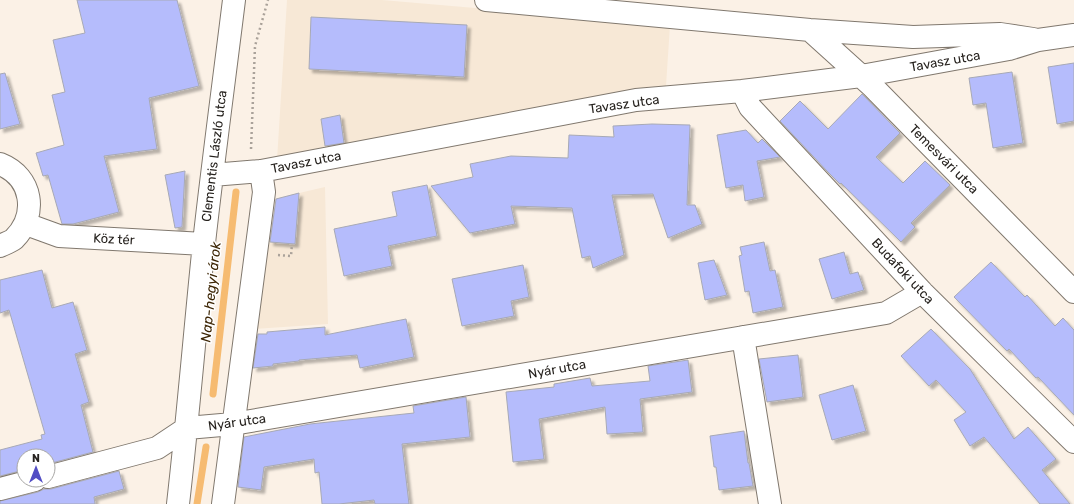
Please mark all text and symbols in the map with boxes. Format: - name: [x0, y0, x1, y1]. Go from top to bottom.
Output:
- street label: Tavasz utca: [909, 47, 981, 75]
- street label: Clementis László utca: [198, 89, 230, 223]
- street label: Tavasz utca: [588, 92, 660, 116]
- street label: Temesvári utca: [906, 121, 982, 197]
- street label: Tavasz utca: [270, 148, 342, 176]
- street label: Köz tér: [93, 230, 135, 248]
- street label: Budafoki utca: [869, 235, 937, 307]
- water label: Nap-hegyi árok: [197, 240, 225, 343]
- street label: Nyár utca: [527, 357, 587, 381]
- street label: Nyár utca: [207, 411, 267, 433]
- north arrow: [16, 448, 56, 488]
- text: N: [32, 452, 40, 465]

